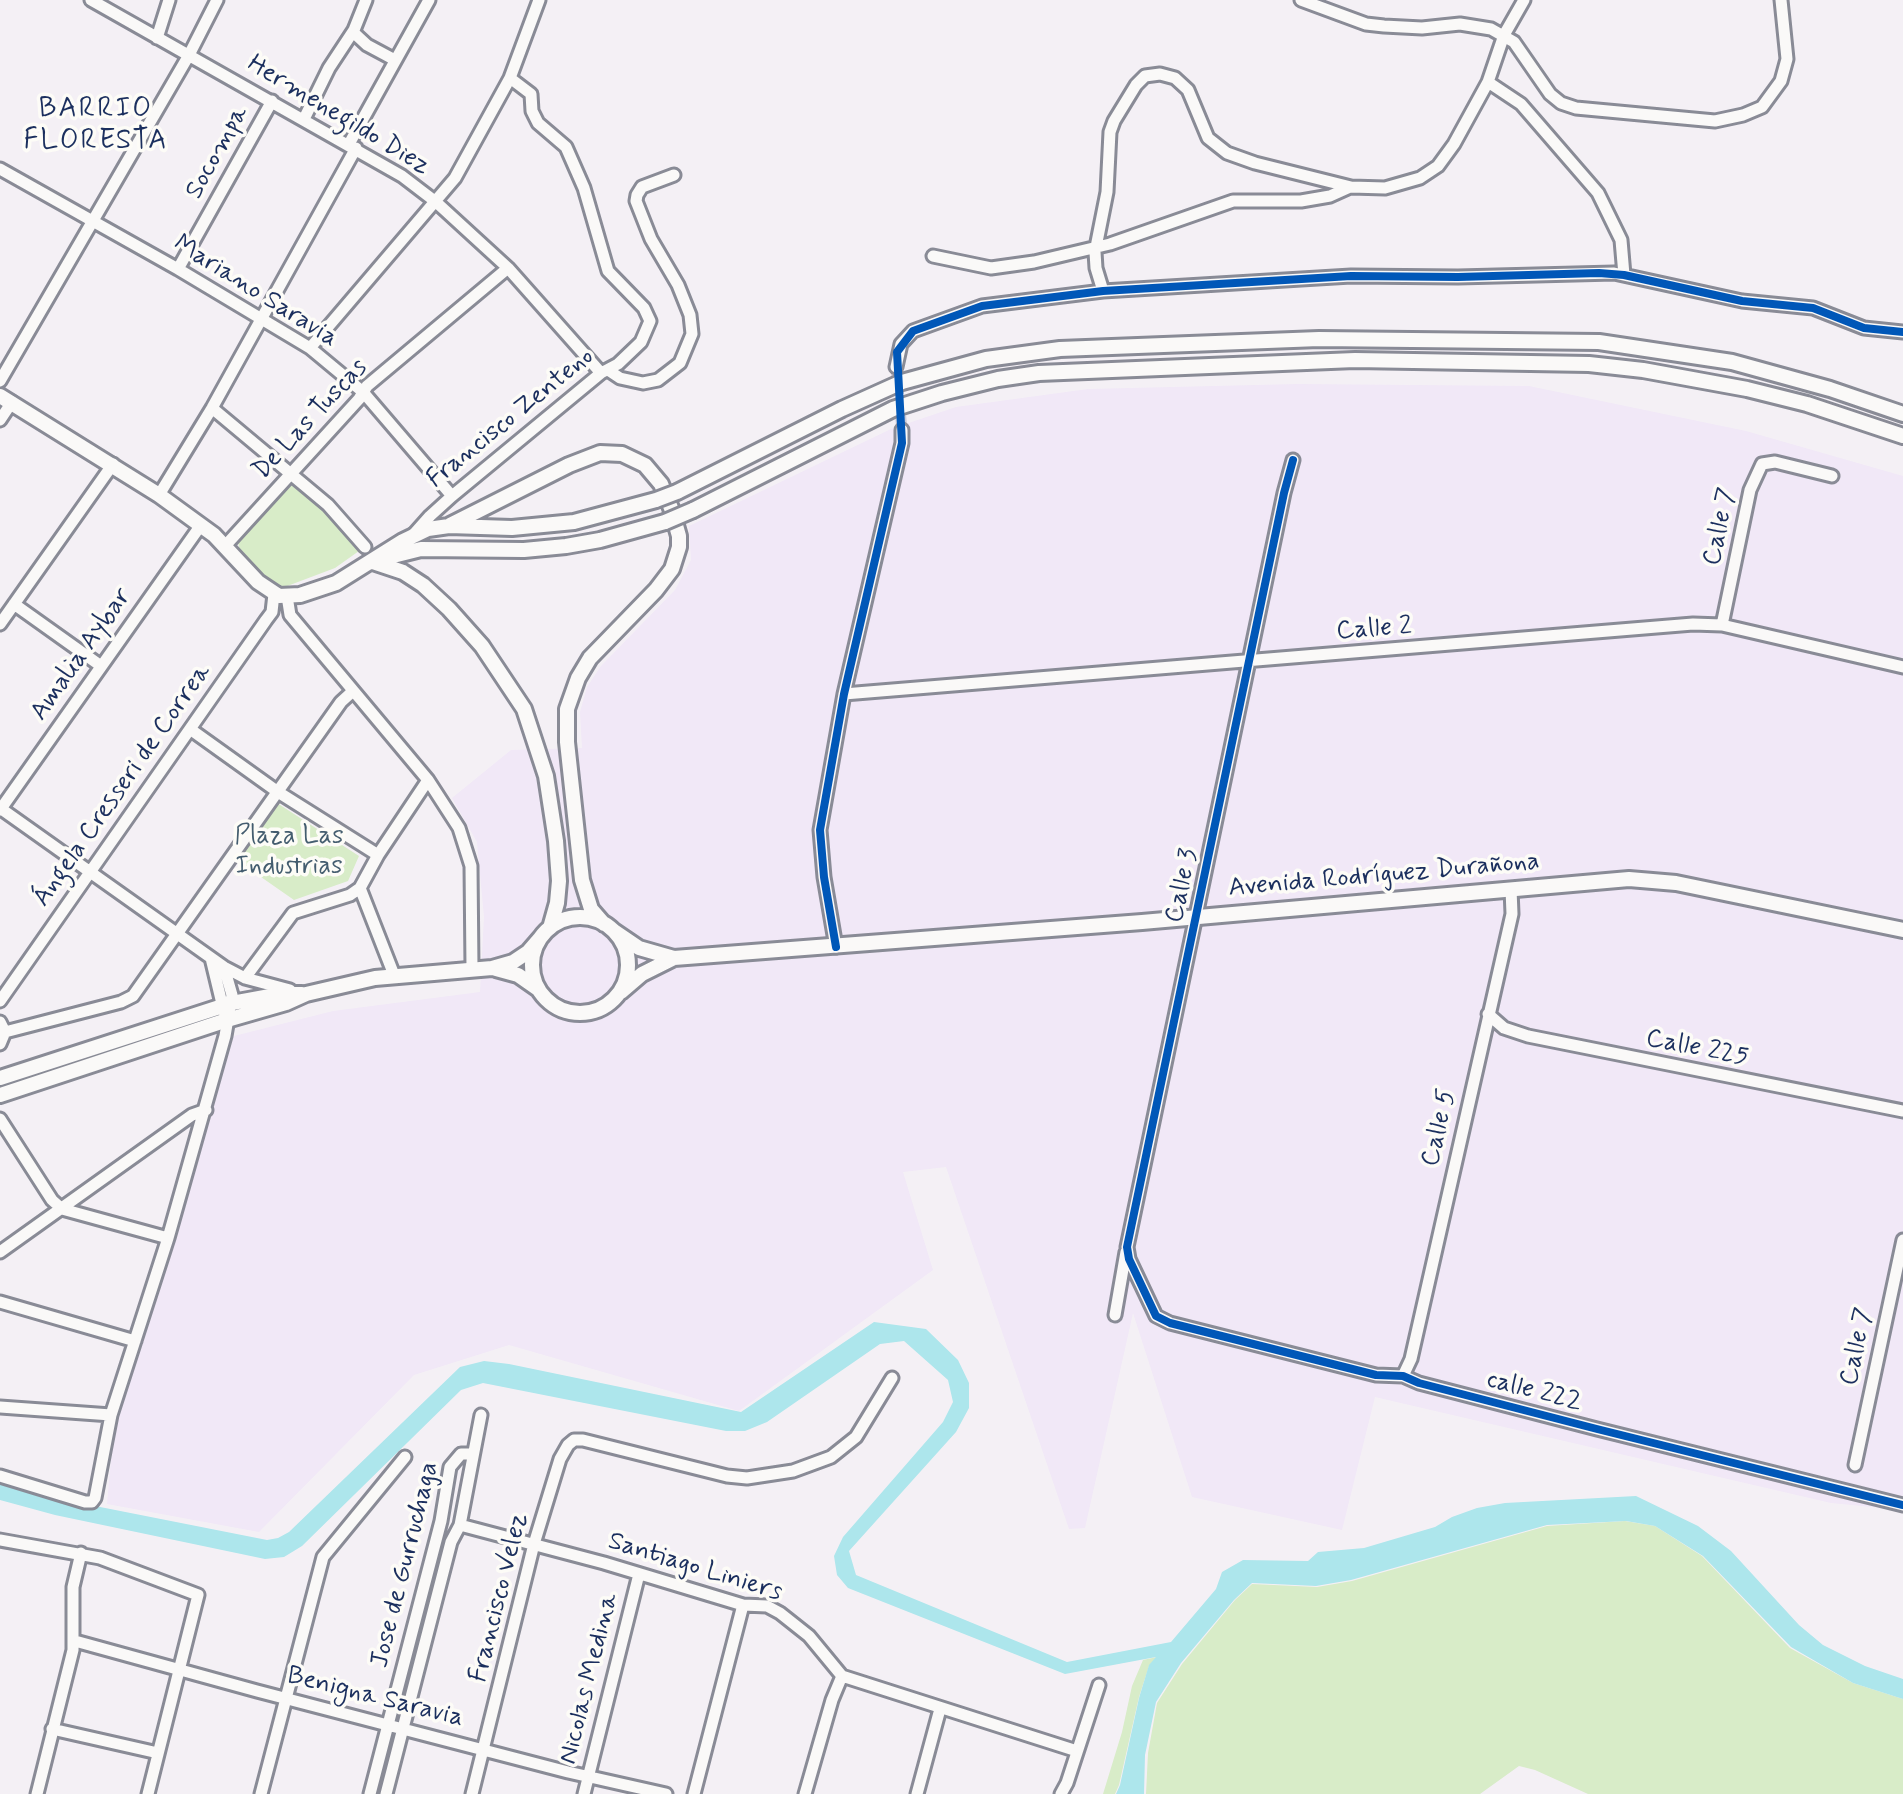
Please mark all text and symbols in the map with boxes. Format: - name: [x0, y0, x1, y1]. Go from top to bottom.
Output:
- street label: Hermenegildo Diez: [241, 49, 435, 183]
- district label: BARRIO FLORESTA: [20, 93, 172, 159]
- street label: Socompa: [180, 101, 256, 205]
- street label: Mariano Saravia: [167, 229, 343, 355]
- street label: Francisco Zenteno: [421, 342, 601, 496]
- street label: De Las Tuscas: [247, 353, 375, 487]
- street label: Calle 7: [1698, 485, 1744, 569]
- street label: Amalia Aybar: [25, 583, 139, 727]
- street label: Calle 2: [1335, 612, 1413, 648]
- street label: Ángela Cresseri de Correa: [27, 659, 219, 913]
- park label: Plaza Las Industrias: [234, 822, 344, 884]
- street label: Calle 3: [1160, 846, 1206, 926]
- street label: Avenida Rodríguez Durañona: [1227, 847, 1541, 905]
- street label: Calle 225: [1643, 1024, 1751, 1074]
- street label: Calle 5: [1416, 1086, 1464, 1170]
- street label: Calle 7: [1835, 1305, 1881, 1389]
- street label: calle 222: [1483, 1365, 1585, 1419]
- street label: Jose de Gurruchaga: [365, 1459, 447, 1671]
- street label: Francisco Velez: [464, 1510, 536, 1686]
- street label: Santiago Liniers: [604, 1527, 786, 1609]
- street label: Nicolas Medina: [554, 1590, 626, 1768]
- street label: Benigna Saravia: [283, 1661, 467, 1735]

